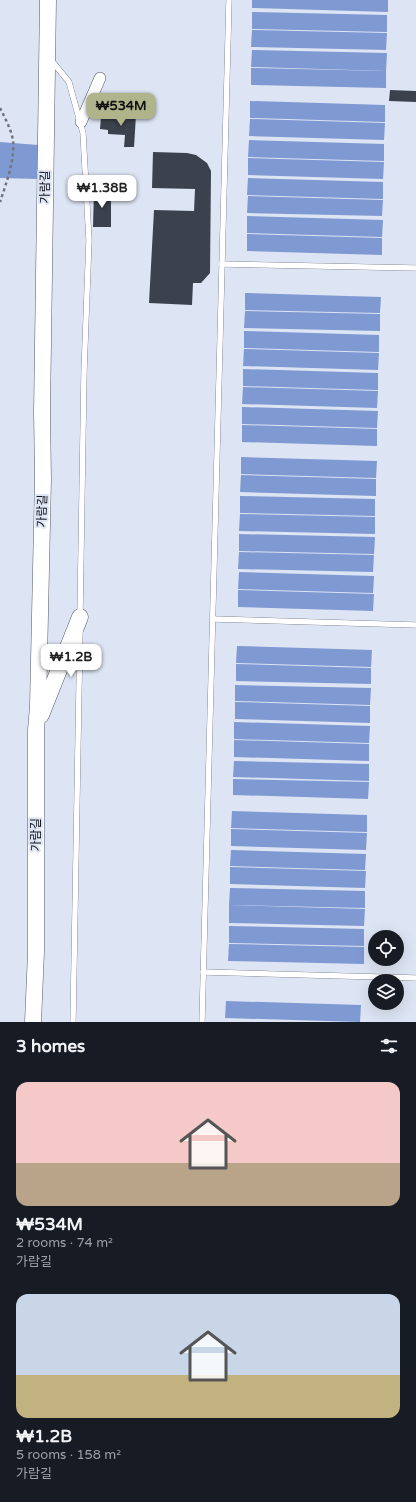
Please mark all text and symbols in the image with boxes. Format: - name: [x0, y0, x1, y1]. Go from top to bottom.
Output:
- pin: ₩534M: [93, 93, 149, 127]
- text: ₩534M: [95, 98, 147, 114]
- street label: 가람길: [38, 170, 52, 204]
- pin: ₩1.38B: [69, 175, 135, 209]
- text: ₩1.38B: [77, 180, 127, 196]
- street label: 가람길: [34, 494, 50, 528]
- pin: ₩1.2B: [43, 644, 99, 678]
- text: ₩1.2B: [50, 649, 92, 665]
- street label: 가람길: [29, 818, 43, 852]
- map controls: [368, 930, 404, 1010]
- button: locate: [368, 930, 404, 966]
- button: layers: [368, 974, 404, 1010]
- icon: filters: [378, 1035, 400, 1057]
- text: 3 homes: [16, 1036, 85, 1057]
- icon: home: [172, 1108, 244, 1180]
- text: ₩534M: [16, 1214, 83, 1235]
- text: 2 rooms · 74 m²: [16, 1235, 113, 1251]
- text: 가람길: [16, 1254, 52, 1270]
- icon: home: [172, 1320, 244, 1392]
- text: ₩1.2B: [16, 1426, 72, 1447]
- text: 5 rooms · 158 m²: [16, 1447, 121, 1463]
- text: 가람길: [16, 1466, 52, 1482]

